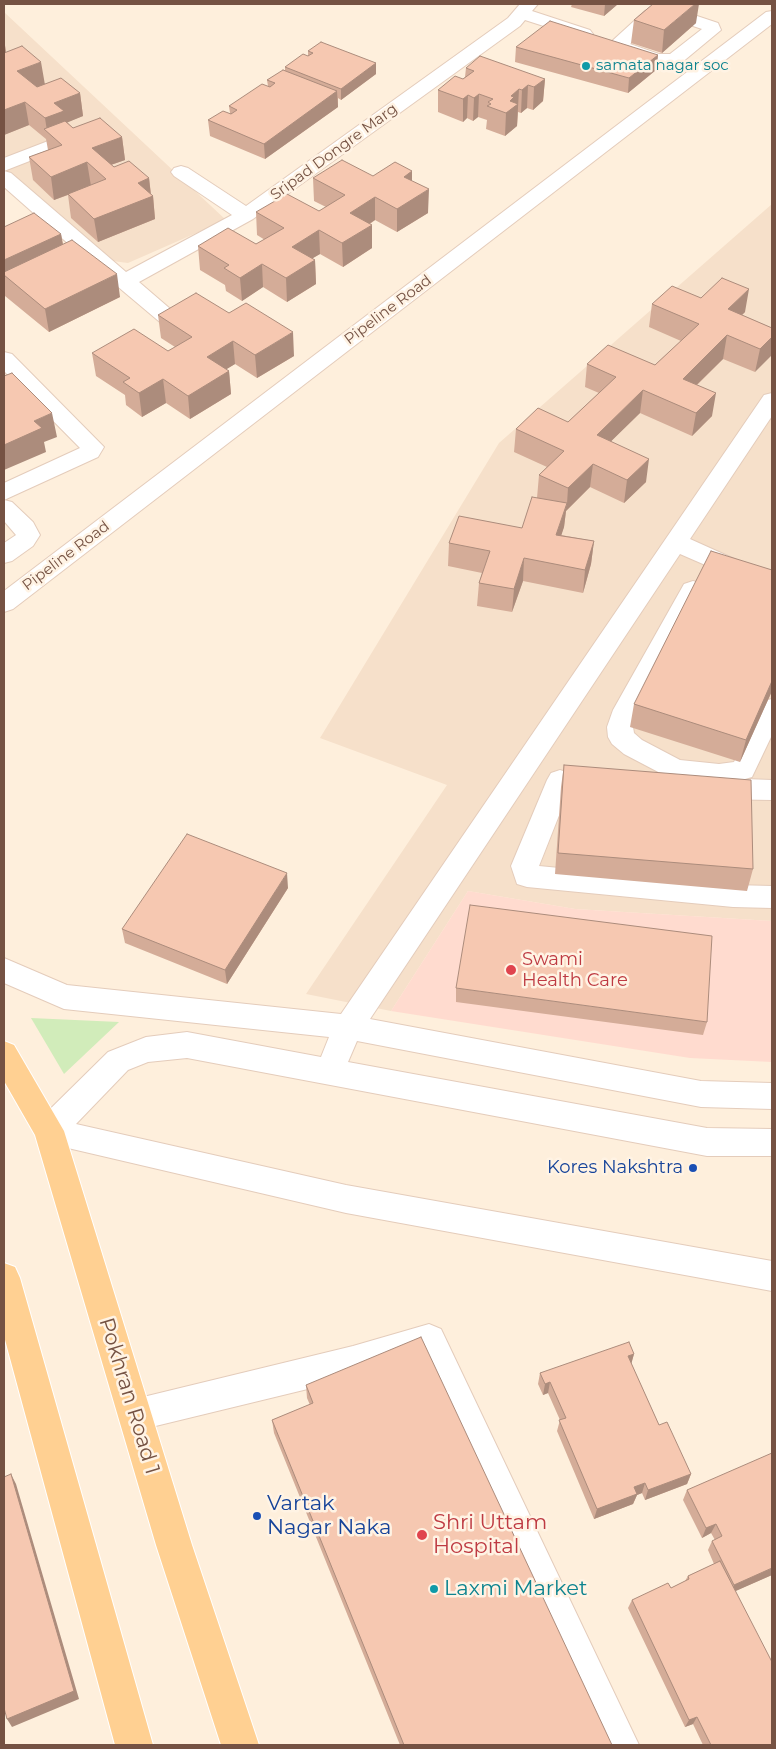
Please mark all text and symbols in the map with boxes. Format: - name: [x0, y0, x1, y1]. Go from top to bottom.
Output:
- place label: samata nagar soc: [596, 57, 729, 75]
- marker: samata nagar soc: [580, 60, 592, 72]
- street label: Sripad Dongre Marg: [267, 100, 401, 204]
- street label: Pipeline Road: [341, 271, 435, 349]
- street label: Pipeline Road: [19, 517, 113, 595]
- place label: Swami Health Care: [522, 949, 628, 992]
- marker: Swami Health Care: [504, 963, 518, 977]
- place label: Kores Nakshtra: [547, 1157, 683, 1179]
- marker: Kores Nakshtra: [687, 1162, 699, 1174]
- street label: Pokhran Road 1: [93, 1315, 165, 1477]
- place label: Vartak Nagar Naka: [267, 1491, 391, 1541]
- marker: Vartak Nagar Naka: [251, 1510, 263, 1522]
- place label: Shri Uttam Hospital: [433, 1510, 547, 1560]
- marker: Shri Uttam Hospital: [415, 1528, 429, 1542]
- place label: Laxmi Market: [444, 1576, 587, 1602]
- marker: Laxmi Market: [428, 1583, 440, 1595]

